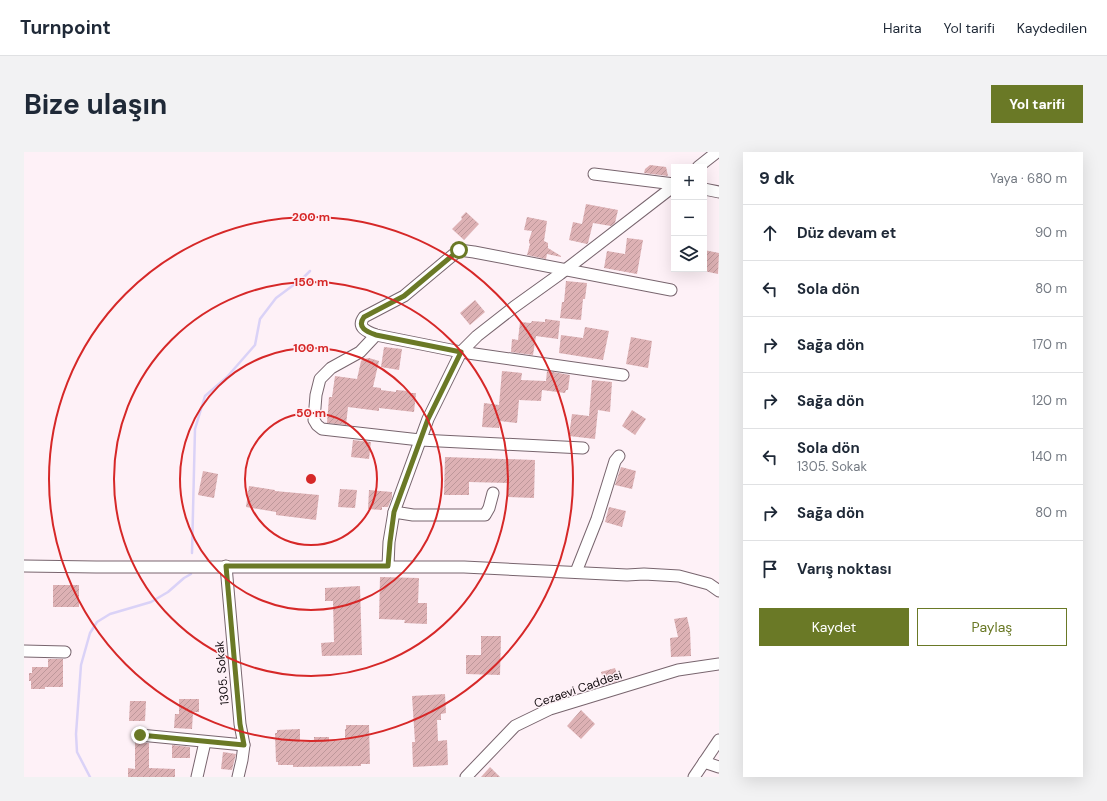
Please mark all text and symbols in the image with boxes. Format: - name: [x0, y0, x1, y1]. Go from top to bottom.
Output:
- text: Turnpoint: [20, 15, 111, 40]
- text: Harita: [883, 19, 922, 37]
- text: Yol tarifi: [944, 19, 995, 37]
- text: Kaydedilen: [1017, 19, 1087, 37]
- button: Yol tarifi: [991, 85, 1083, 123]
- text: Bize ulaşın: [24, 86, 167, 123]
- map controls: [671, 164, 707, 272]
- button: +: [671, 164, 707, 200]
- text: 9 dk: [759, 167, 795, 189]
- text: Yaya · 680 m: [990, 170, 1067, 187]
- button: −: [671, 200, 707, 236]
- text: 200 m: [292, 209, 330, 225]
- icon: ahead: [759, 222, 781, 244]
- text: Düz devam et: [797, 223, 896, 243]
- text: 90 m: [1035, 224, 1067, 241]
- button: layers: [671, 236, 707, 272]
- route start: [450, 241, 468, 259]
- text: 150 m: [294, 274, 328, 290]
- icon: left: [759, 278, 781, 300]
- text: Sola dön: [797, 279, 860, 299]
- text: 80 m: [1035, 280, 1067, 297]
- icon: right: [759, 334, 781, 356]
- text: Sağa dön: [797, 335, 864, 355]
- text: 170 m: [1032, 336, 1067, 353]
- text: 100 m: [293, 340, 329, 356]
- icon: right: [759, 390, 781, 412]
- text: Sağa dön: [797, 391, 864, 411]
- text: 120 m: [1032, 392, 1067, 409]
- text: 50 m: [296, 405, 326, 421]
- text: Sola dön: [797, 438, 860, 458]
- icon: left: [759, 446, 781, 468]
- text: 140 m: [1031, 448, 1067, 465]
- text: 1305. Sokak: [797, 458, 867, 475]
- centre of rings: [304, 472, 318, 486]
- icon: right: [759, 502, 781, 524]
- text: Sağa dön: [797, 503, 864, 523]
- text: 80 m: [1035, 504, 1067, 521]
- icon: arrive: [759, 558, 781, 580]
- text: Varış noktası: [797, 559, 891, 579]
- button: Kaydet: [759, 608, 909, 646]
- button: Paylaş: [917, 608, 1067, 646]
- street label: 1305. Sokak: [211, 640, 233, 706]
- street label: Cezaevi Caddesi: [532, 666, 624, 712]
- route end: [131, 726, 149, 744]

